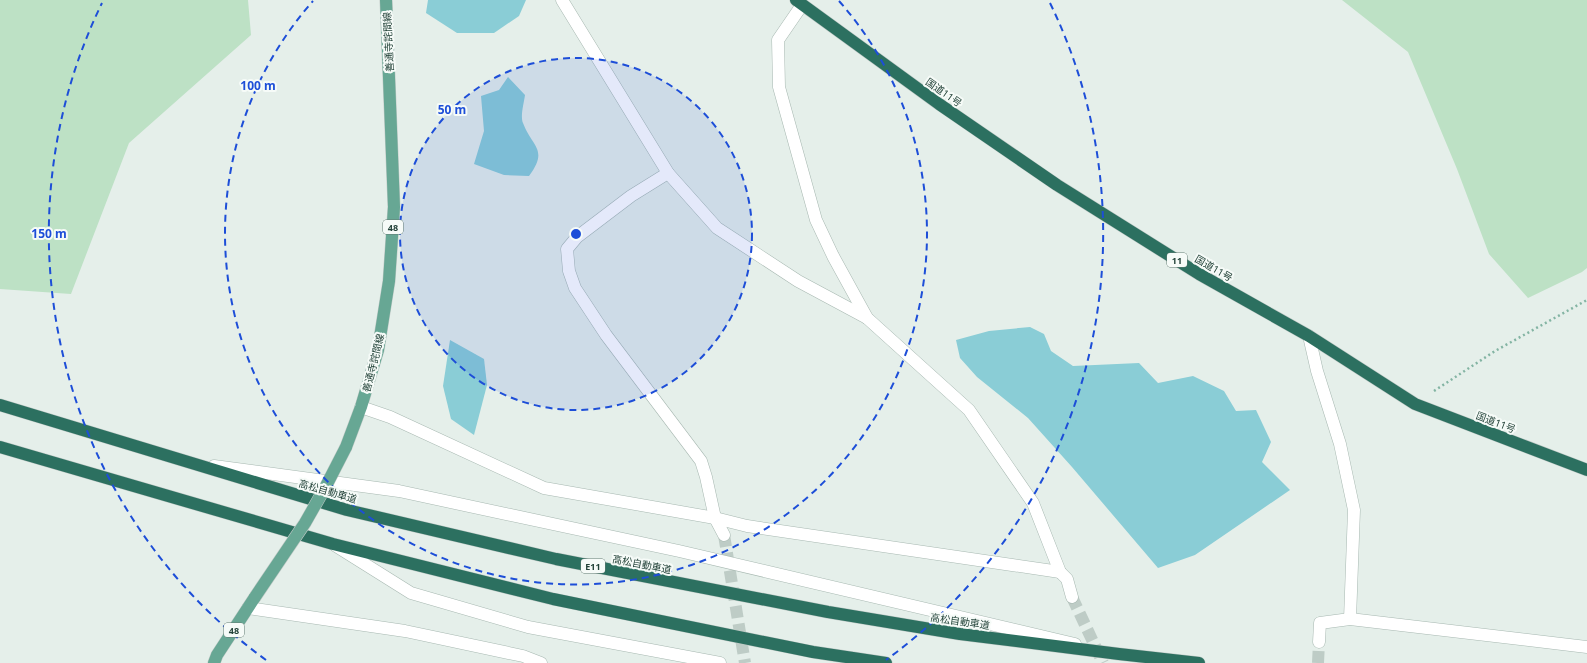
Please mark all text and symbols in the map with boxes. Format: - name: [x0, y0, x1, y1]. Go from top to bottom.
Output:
- street label: 善通寺詫間線: [379, 12, 397, 72]
- street label: 国道11号: [923, 74, 965, 110]
- text: 100 m: [240, 77, 276, 94]
- text: 50 m: [438, 101, 466, 118]
- road number: 48: [383, 220, 403, 234]
- text: 150 m: [31, 225, 67, 242]
- centre of rings: [569, 227, 583, 241]
- street label: 国道11号: [1193, 252, 1235, 284]
- road number: 11: [1167, 253, 1187, 267]
- street label: 善通寺詫間線: [359, 332, 387, 394]
- street label: 国道11号: [1474, 408, 1518, 436]
- street label: 高松自動車道: [297, 476, 359, 506]
- street label: 高松自動車道: [611, 551, 673, 577]
- road number: E11: [581, 559, 605, 573]
- street label: 高松自動車道: [929, 610, 991, 632]
- road number: 48: [224, 623, 244, 637]

